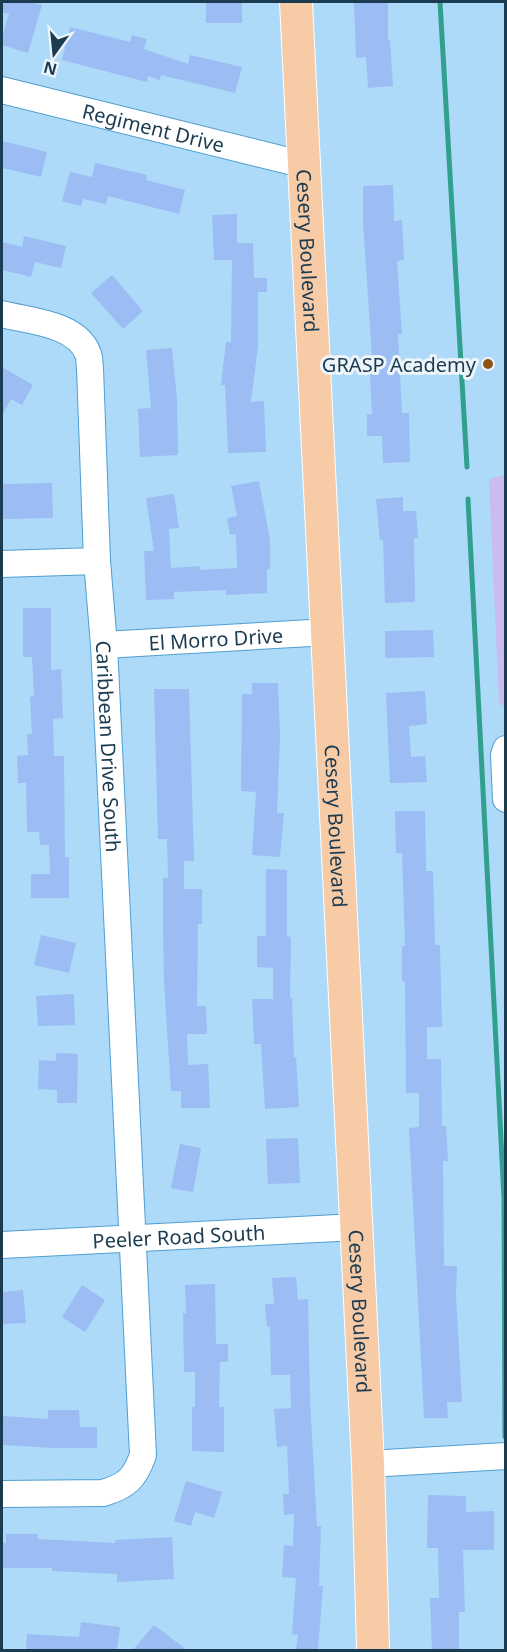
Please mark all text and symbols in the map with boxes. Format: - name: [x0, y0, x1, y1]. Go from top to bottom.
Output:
- north arrow: [24, 24, 84, 84]
- text: N: [41, 56, 59, 81]
- street label: Regiment Drive: [80, 97, 227, 158]
- street label: Cesery Boulevard: [291, 168, 326, 333]
- place label: GRASP Academy: [322, 351, 477, 378]
- marker: GRASP Academy: [481, 357, 495, 371]
- street label: El Morro Drive: [148, 621, 284, 656]
- street label: Caribbean Drive South: [90, 640, 127, 853]
- street label: Cesery Boulevard: [319, 744, 354, 908]
- street label: Peeler Road South: [92, 1218, 266, 1254]
- street label: Cesery Boulevard: [343, 1229, 378, 1394]

